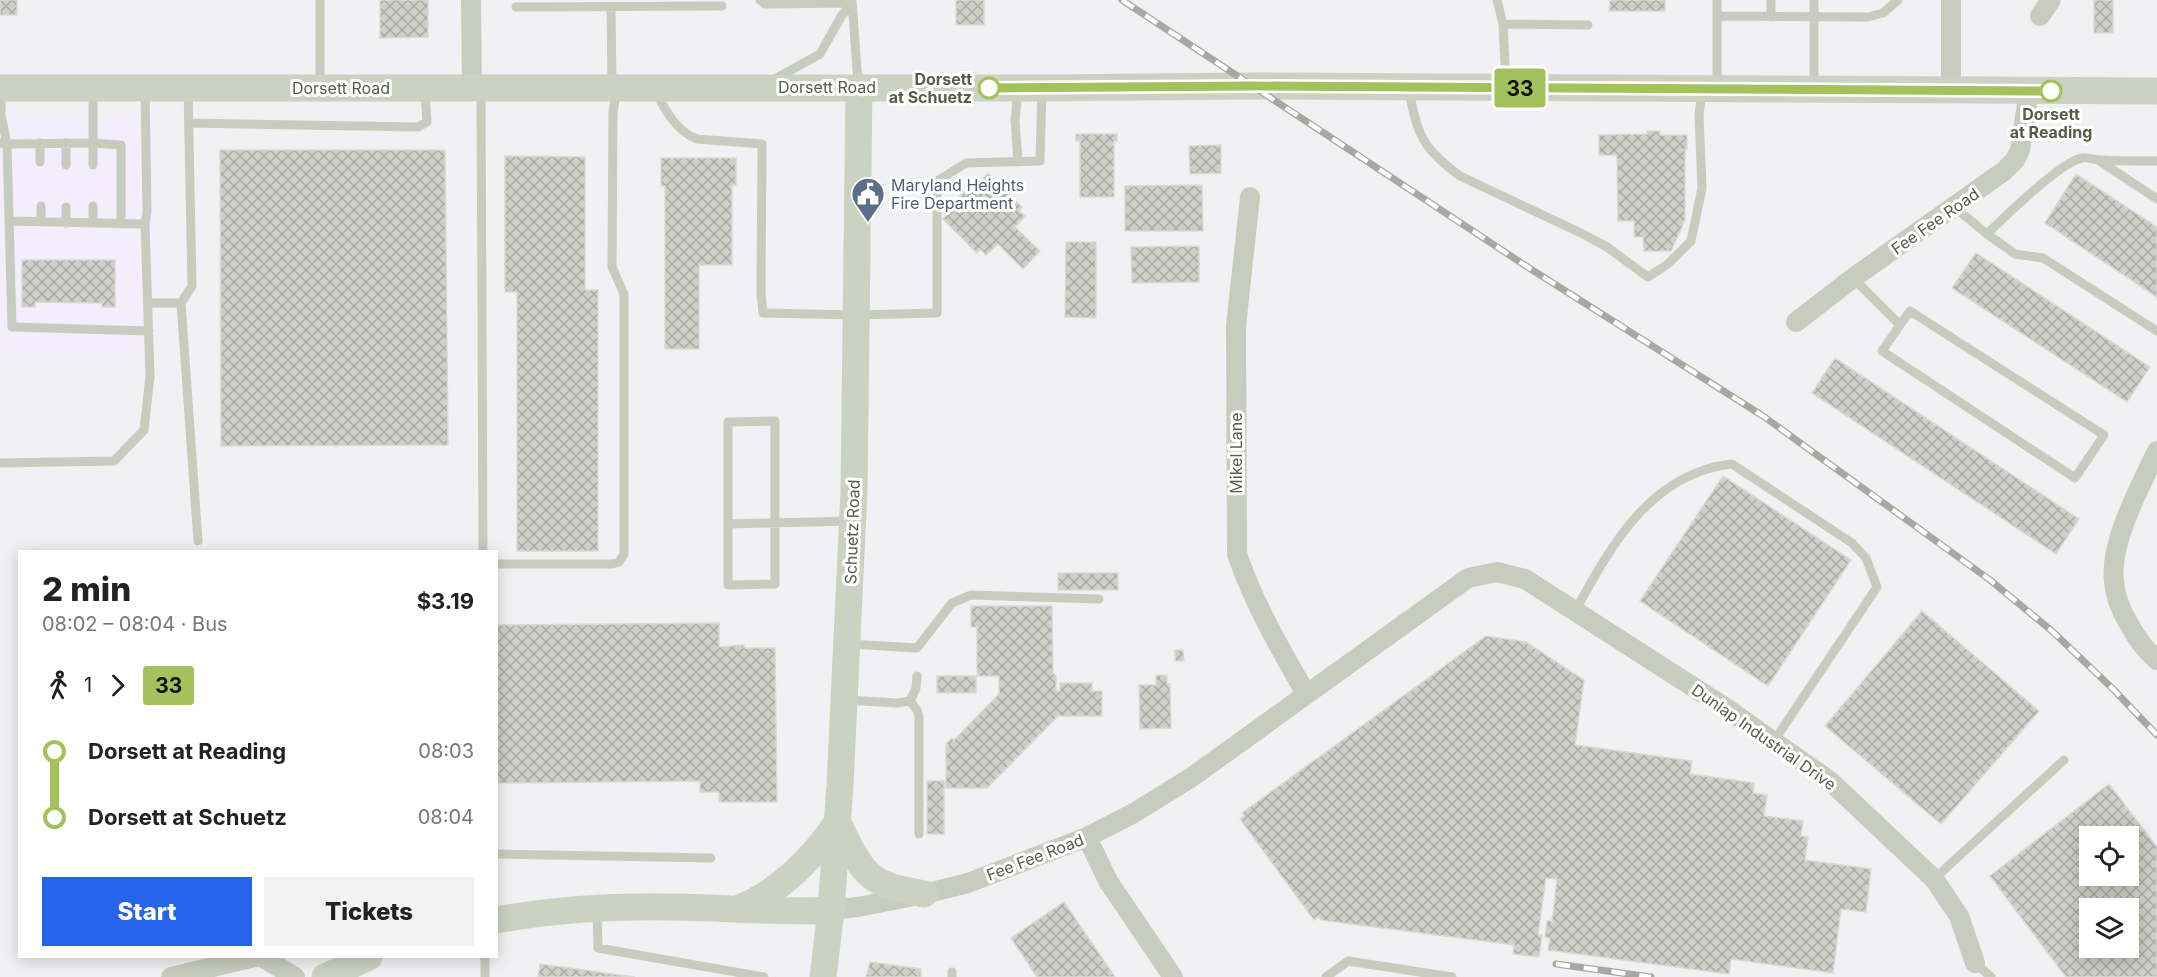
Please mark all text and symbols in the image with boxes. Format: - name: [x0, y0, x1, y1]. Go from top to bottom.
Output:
- line badge: 33: [1493, 68, 1547, 107]
- place label: Dorsett at Schuetz: [889, 69, 972, 107]
- text: 33: [1506, 76, 1534, 101]
- street label: Dorsett Road: [778, 77, 876, 97]
- marker: Dorsett at Schuetz: [978, 77, 1000, 99]
- street label: Dorsett Road: [292, 78, 390, 98]
- marker: Dorsett at Reading: [2040, 80, 2062, 102]
- place label: Dorsett at Reading: [2010, 104, 2092, 142]
- place label: Maryland Heights Fire Department: [891, 175, 1024, 213]
- public building icon: Maryland Heights Fire Department: [850, 176, 886, 223]
- street label: Fee Fee Road: [1887, 183, 1983, 259]
- street label: Mikel Lane: [1226, 412, 1246, 494]
- street label: Schuetz Road: [840, 479, 864, 585]
- text: 2 min: [42, 569, 131, 609]
- text: $3.19: [417, 588, 474, 614]
- text: 08:02 – 08:04 · Bus: [42, 612, 228, 636]
- icon: walk: [42, 669, 75, 702]
- icon: forward: [101, 669, 134, 702]
- text: 1: [84, 673, 92, 697]
- text: 33: [155, 673, 182, 698]
- street label: Dunlap Industrial Drive: [1688, 680, 1840, 794]
- text: Dorsett at Reading: [88, 738, 286, 764]
- text: 08:03: [418, 739, 474, 763]
- text: Dorsett at Schuetz: [88, 804, 287, 830]
- text: 08:04: [418, 805, 474, 829]
- map controls: [2079, 826, 2139, 958]
- button: locate: [2079, 826, 2139, 886]
- street label: Fee Fee Road: [984, 829, 1086, 885]
- button: Start: [42, 877, 252, 946]
- button: Tickets: [264, 877, 474, 946]
- button: layers: [2079, 898, 2139, 958]

